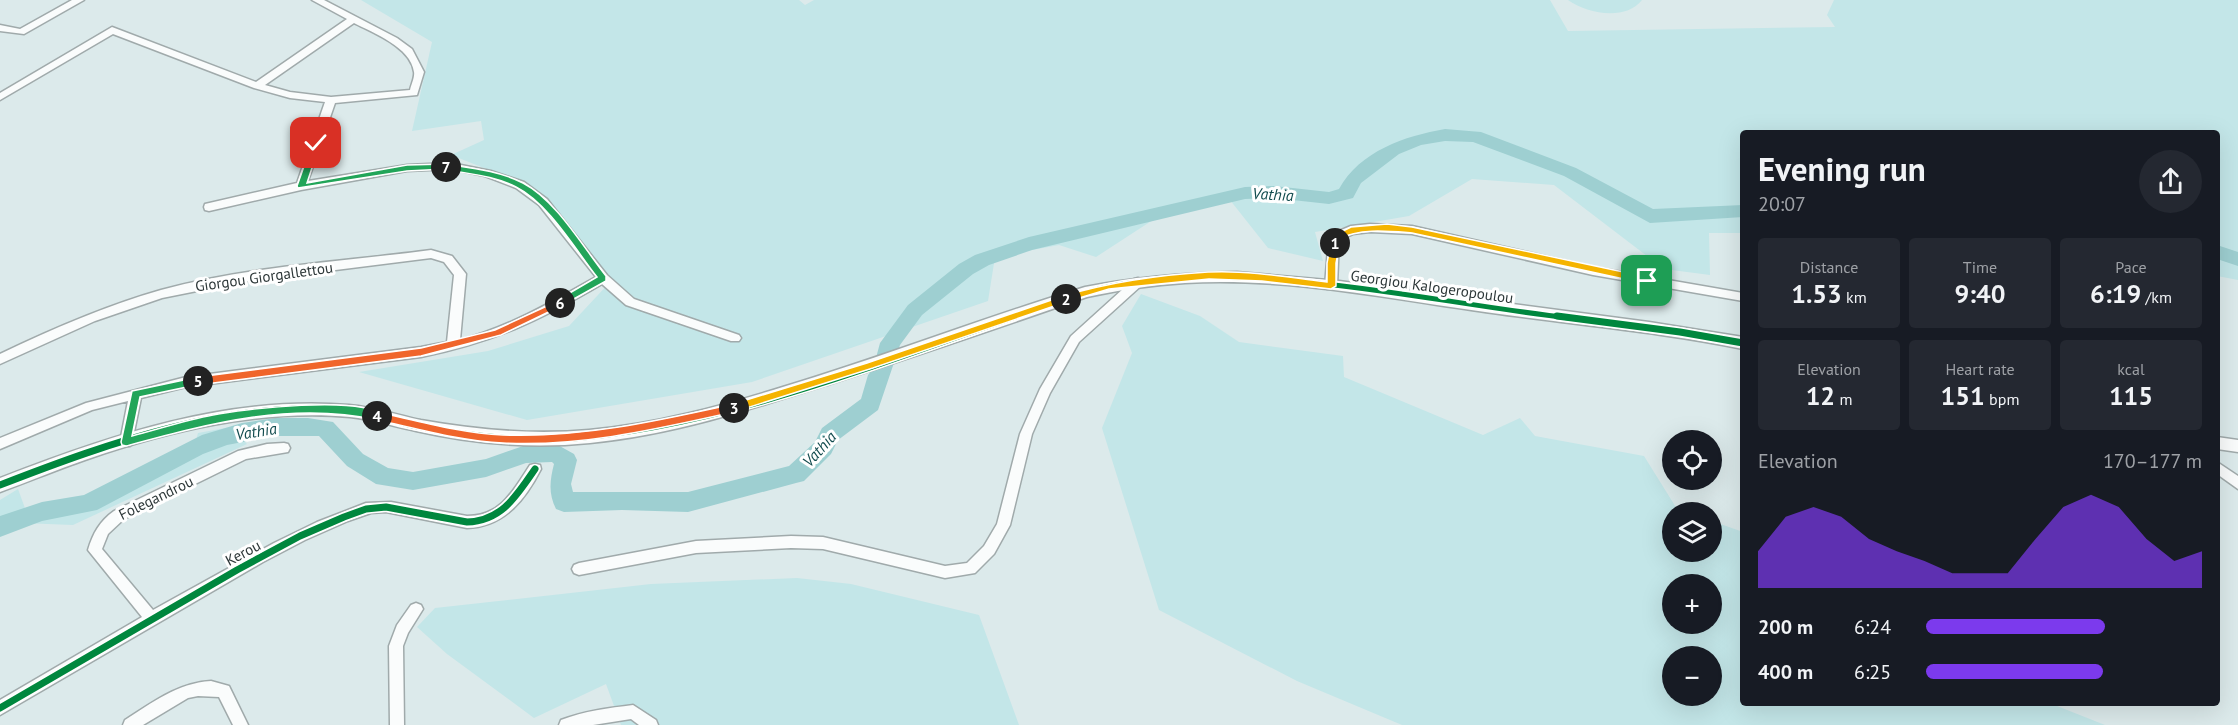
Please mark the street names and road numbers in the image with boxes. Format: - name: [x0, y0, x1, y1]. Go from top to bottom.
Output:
- street label: Giorgou Giorgallettou: [194, 257, 334, 296]
- street label: Georgiou Kalogeropoulou: [1349, 266, 1515, 307]
- street label: Folegandrou: [115, 471, 196, 524]
- street label: Kerou: [222, 535, 264, 570]

